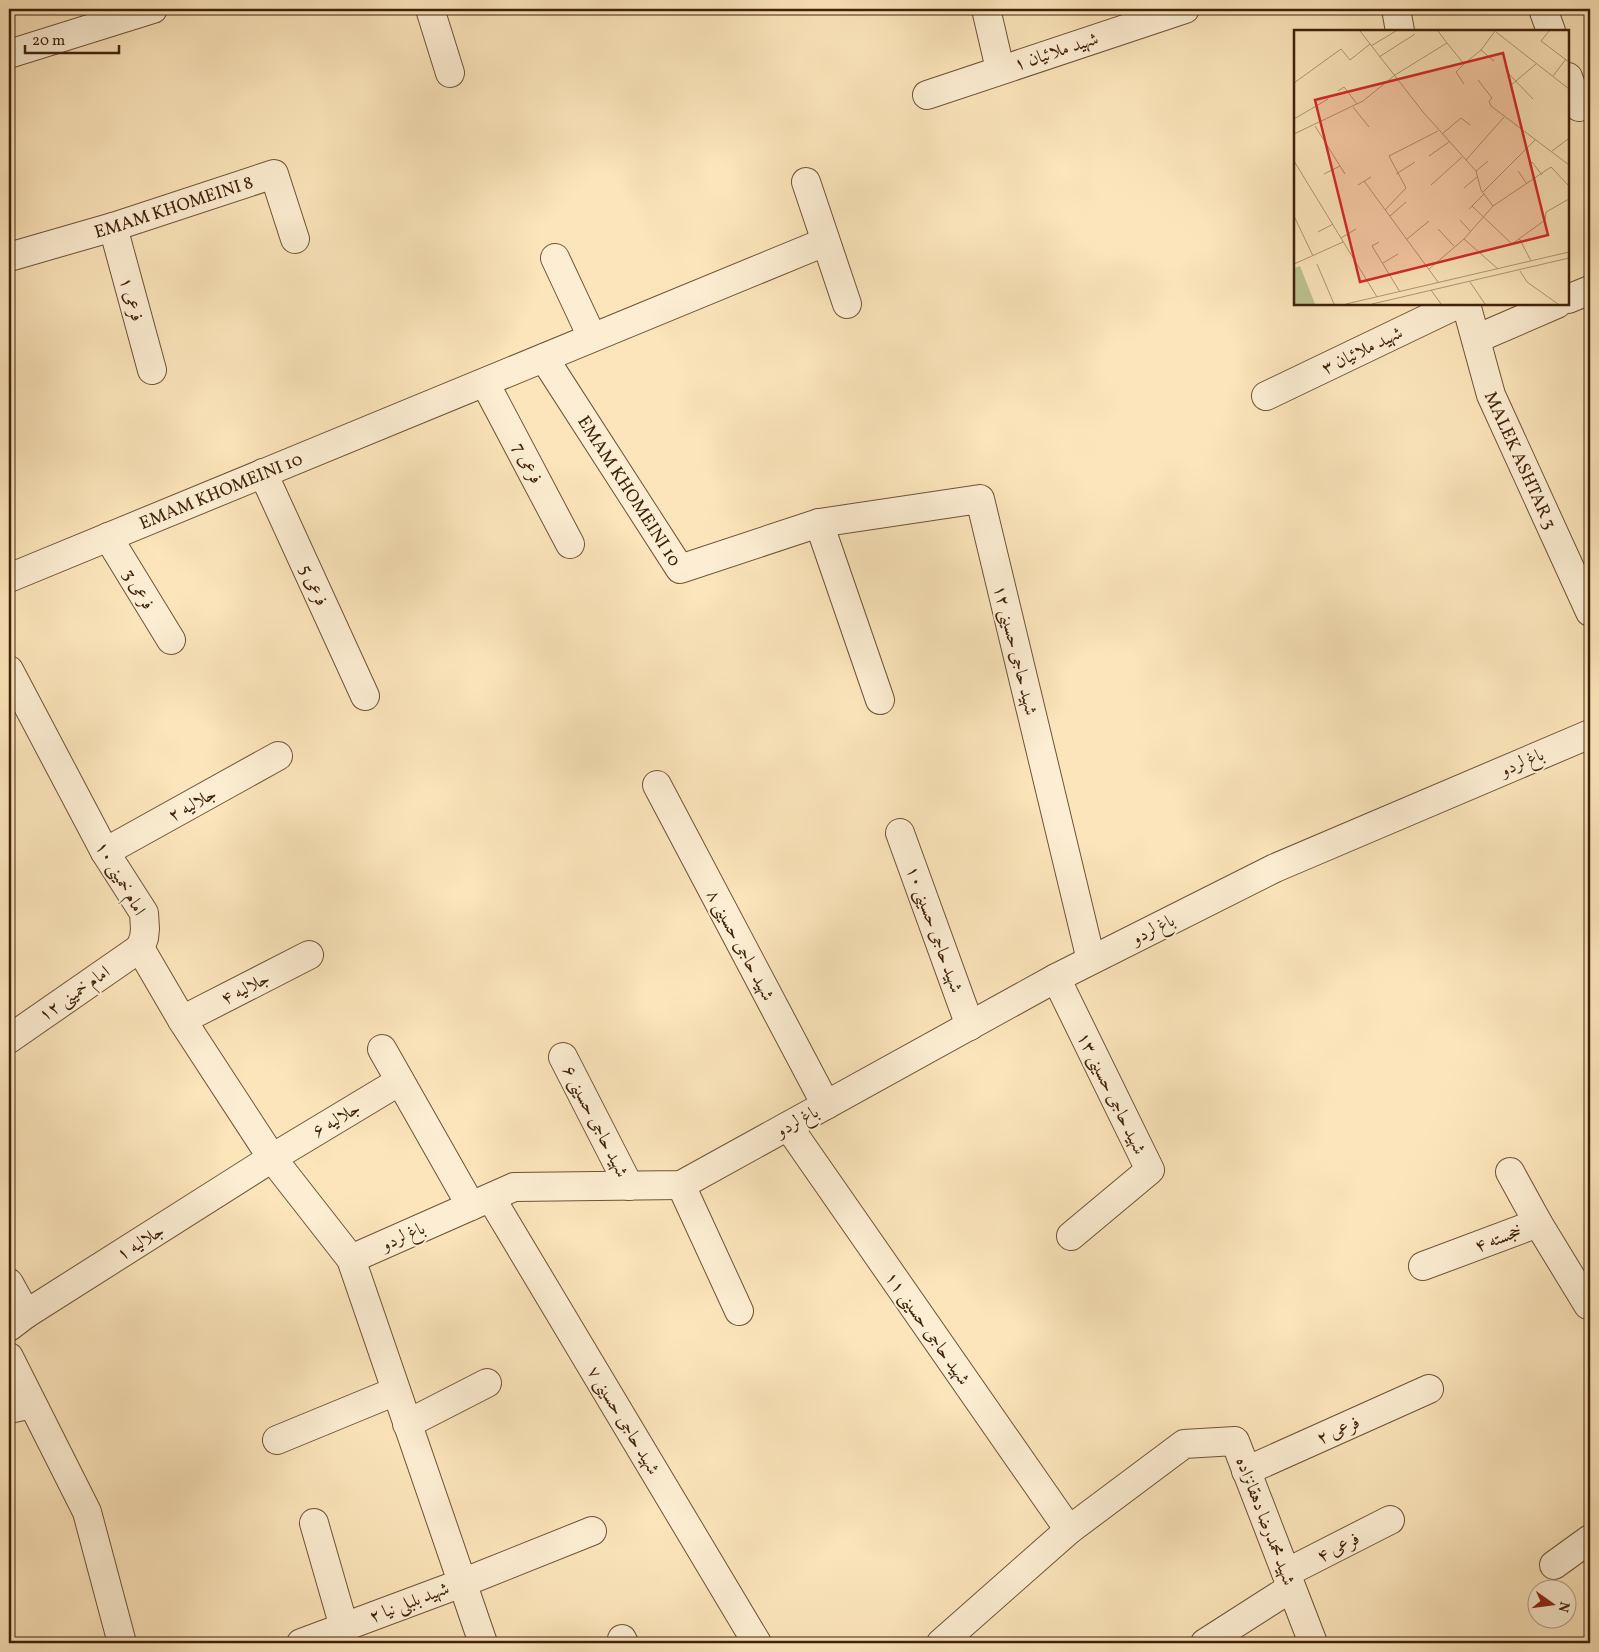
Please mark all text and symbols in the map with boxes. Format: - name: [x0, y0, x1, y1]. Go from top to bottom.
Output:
- scale bar: [25, 22, 119, 54]
- street label: شهید ملائیان ۱: [1011, 27, 1102, 78]
- inset map: [1294, 30, 1569, 305]
- text: 20 m: [32, 31, 65, 52]
- street label: EMAM KHOMEINI 8: [91, 171, 257, 246]
- street label: فرعی ۱: [112, 274, 149, 324]
- street label: شهید ملائیان ۳: [1318, 321, 1407, 382]
- street label: MALEK ASHTAR 3: [1477, 388, 1562, 534]
- street label: EMAM KHOMEINI 10: [570, 411, 686, 572]
- street label: فرعی 7: [506, 439, 548, 489]
- street label: EMAM KHOMEINI 10: [136, 447, 307, 537]
- street label: فرعی 5: [292, 561, 333, 610]
- street label: فرعی 3: [116, 565, 160, 615]
- street label: شهید حاجی حسینی ۱۲: [986, 583, 1043, 718]
- street label: باغ لردو: [1495, 743, 1549, 785]
- street label: جلالیه ۲: [164, 782, 221, 829]
- street label: امام خمینی ۱۰: [87, 837, 151, 922]
- street label: شهید حاجی حسینی ۱۰: [899, 863, 968, 996]
- street label: شهید حاجی حسینی ۸: [700, 886, 780, 1006]
- street label: باغ لردو: [1126, 909, 1180, 954]
- street label: امام خمینی ۱۲: [34, 960, 117, 1030]
- street label: جلالیه ۴: [217, 966, 274, 1012]
- street label: شهید حاجی حسینی ۱۳: [1070, 1028, 1151, 1159]
- street label: شهید حاجی حسینی ۶: [556, 1061, 634, 1182]
- street label: جلالیه ۶: [308, 1096, 365, 1144]
- street label: باغ لردو: [770, 1100, 824, 1146]
- street label: باغ لردو: [376, 1217, 430, 1260]
- street label: جلالیه ۱: [112, 1219, 169, 1268]
- street label: خجسته ۴: [1471, 1219, 1526, 1260]
- street label: شهید حاجی حسینی ۱۱: [878, 1267, 975, 1391]
- street label: شهید حاجی حسینی ۷: [580, 1362, 665, 1480]
- street label: فرعی ۲: [1313, 1411, 1364, 1452]
- street label: شهید محمدرضا دهقانزاده: [1229, 1454, 1301, 1589]
- street label: فرعی ۴: [1313, 1527, 1364, 1570]
- street label: شهید بلبلی نیا ۲: [366, 1577, 453, 1630]
- north arrow: [1526, 1580, 1576, 1630]
- text: N: [1553, 1600, 1574, 1614]

